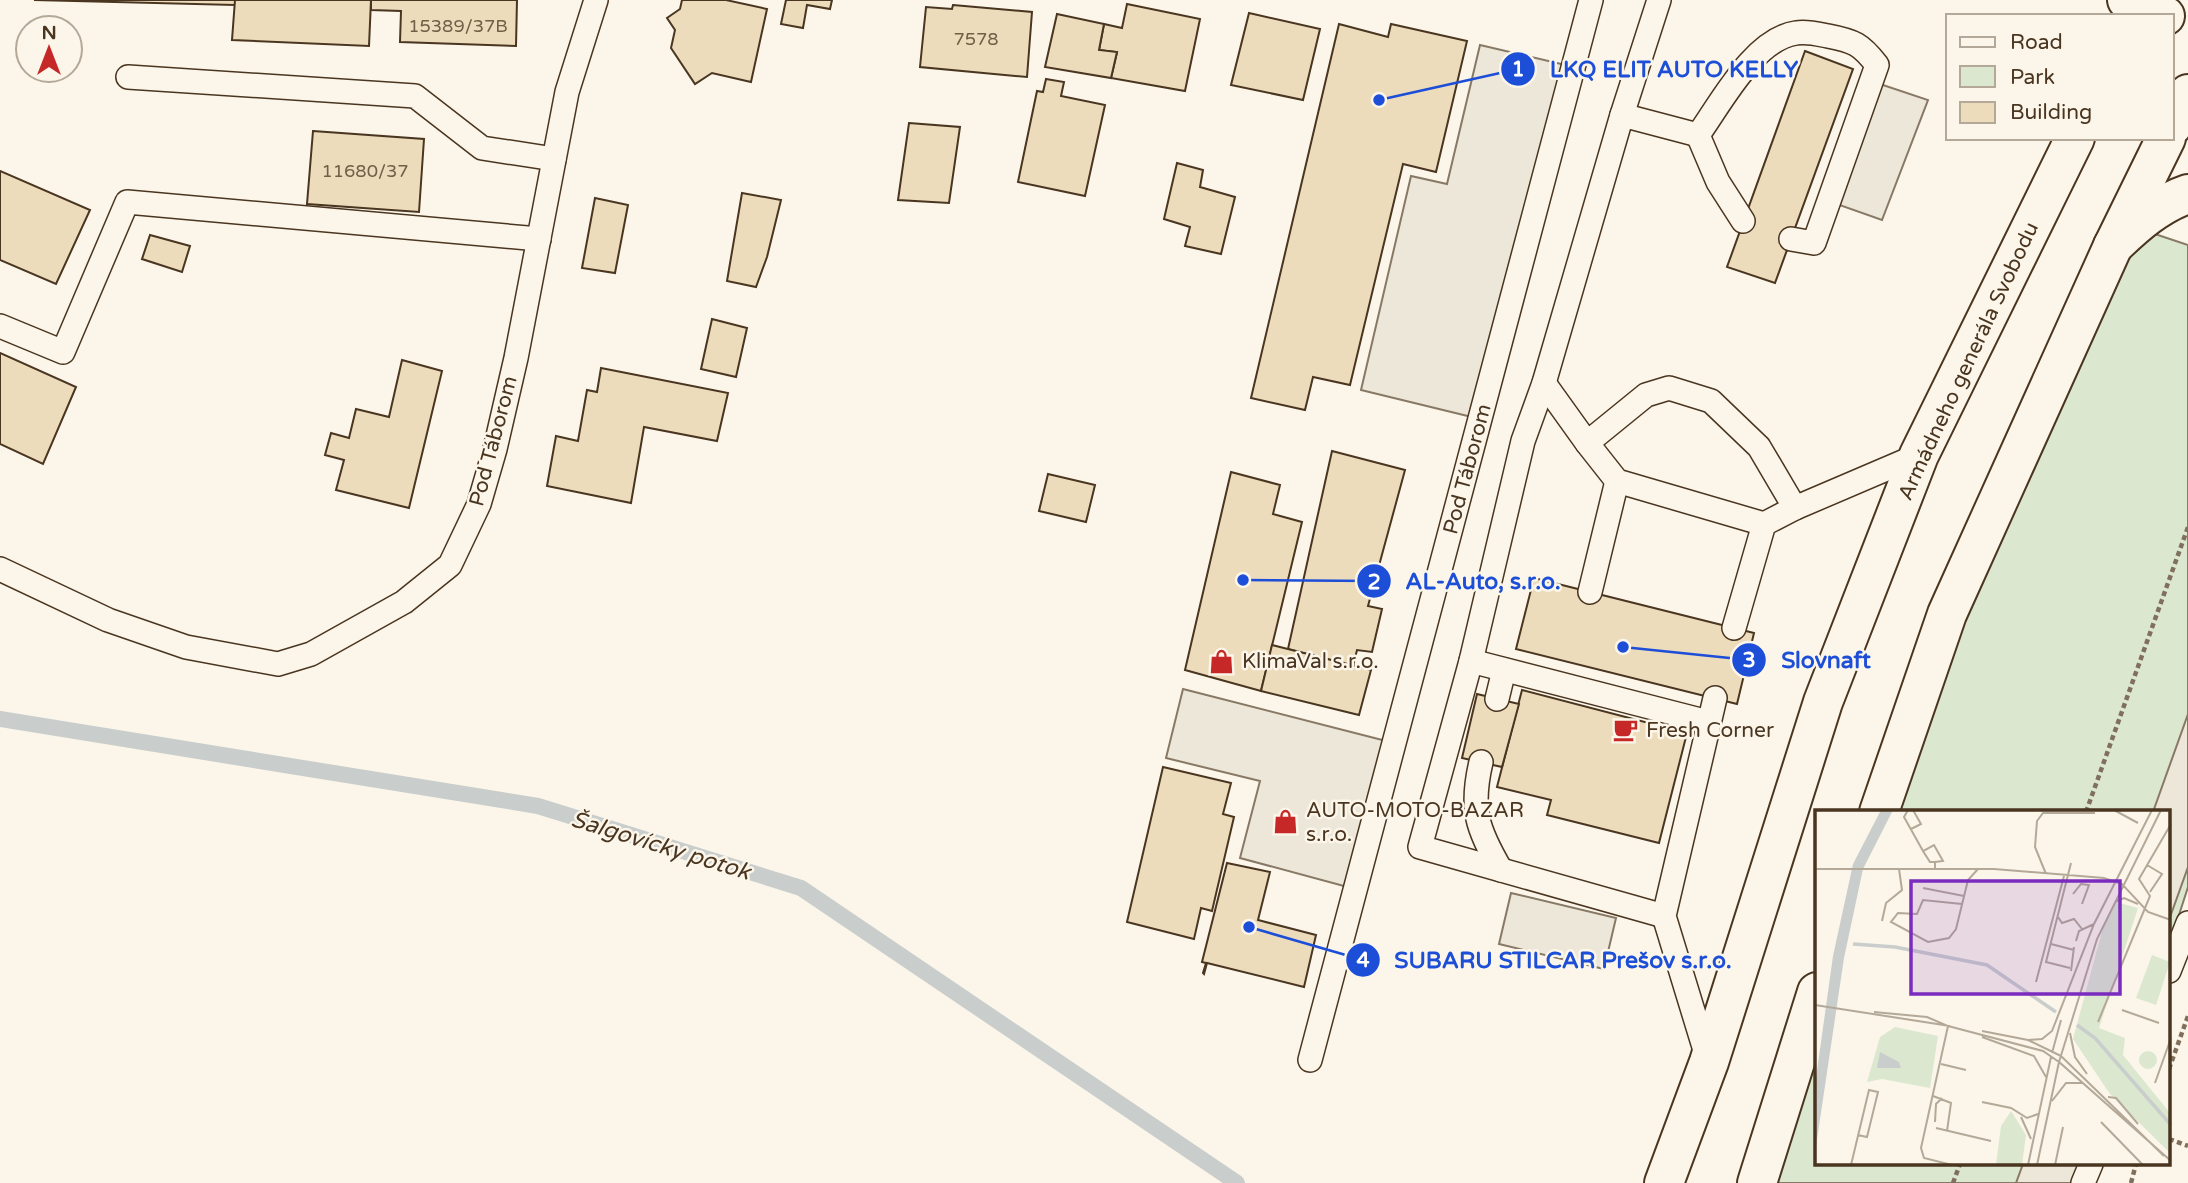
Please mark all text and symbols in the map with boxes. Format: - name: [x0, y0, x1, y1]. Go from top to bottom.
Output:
- north arrow: [14, 14, 84, 84]
- legend: [1946, 14, 2174, 140]
- house number: 15389/37B: [408, 15, 508, 37]
- text: N: [41, 22, 57, 44]
- house number: 7578: [953, 28, 999, 50]
- text: Road: [2010, 30, 2063, 55]
- callout: LKQ ELIT AUTO KELLY: [1500, 47, 1812, 91]
- text: LKQ ELIT AUTO KELLY: [1550, 56, 1799, 84]
- text: 1: [1511, 57, 1525, 82]
- text: Park: [2010, 65, 2055, 90]
- text: Building: [2010, 100, 2092, 125]
- house number: 11680/37: [321, 160, 409, 182]
- street label: Armádneho generála Svobodu: [1893, 218, 2044, 504]
- street label: Pod Táborom: [464, 373, 523, 509]
- street label: Pod Táborom: [1438, 401, 1497, 537]
- callout: AL-Auto, s.r.o.: [1356, 559, 1574, 603]
- text: AL-Auto, s.r.o.: [1405, 568, 1561, 596]
- text: 2: [1367, 570, 1381, 595]
- callout: Slovnaft: [1732, 638, 1885, 682]
- shop icon: KlimaVal s.r.o.: [1208, 647, 1236, 675]
- text: Slovnaft: [1781, 647, 1871, 675]
- text: 3: [1742, 648, 1756, 673]
- place label: KlimaVal s.r.o.: [1242, 649, 1379, 674]
- cafe icon: Fresh Corner: [1612, 716, 1640, 744]
- place label: Fresh Corner: [1646, 718, 1774, 743]
- place label: AUTO-MOTO-BAZAR s.r.o.: [1306, 798, 1524, 847]
- water label: Šalgovícky potok: [568, 805, 755, 887]
- shop icon: AUTO-MOTO-BAZAR s.r.o.: [1272, 808, 1300, 836]
- inset map: [1815, 810, 2170, 1166]
- callout: SUBARU STILCAR Prešov s.r.o.: [1345, 938, 1746, 982]
- text: SUBARU STILCAR Prešov s.r.o.: [1394, 947, 1732, 975]
- text: 4: [1356, 948, 1370, 973]

